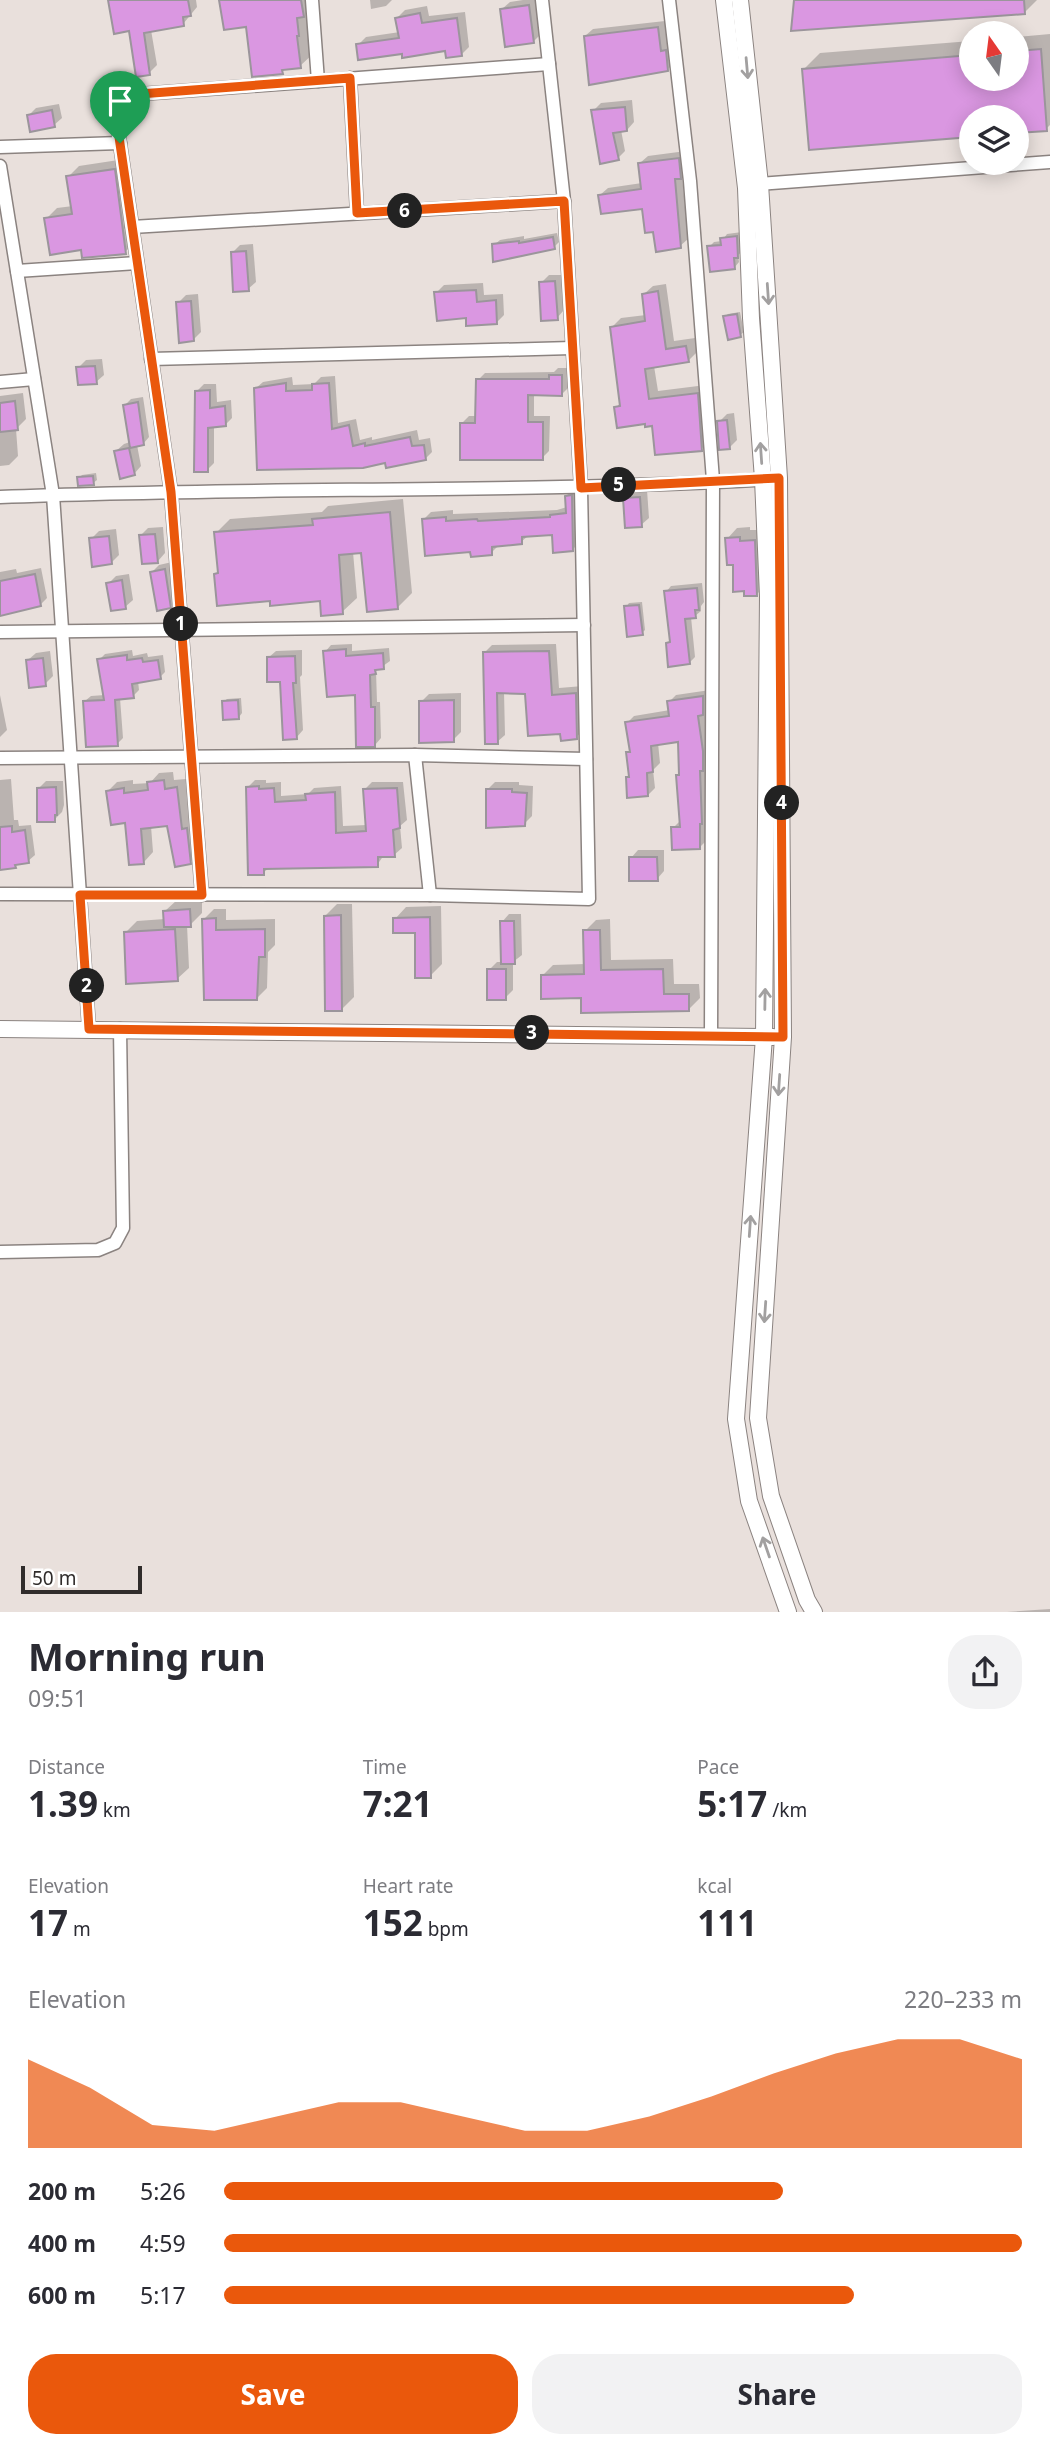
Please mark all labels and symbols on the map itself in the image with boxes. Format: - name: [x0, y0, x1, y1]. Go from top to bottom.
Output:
- north arrow: [959, 21, 1029, 91]
- one-way arrow: [740, 56, 753, 79]
- pin: [90, 71, 150, 143]
- pin: 6: [388, 194, 422, 228]
- one-way arrow: [761, 283, 774, 306]
- one-way arrow: [754, 442, 767, 465]
- pin: 5: [602, 468, 636, 503]
- pin: 1: [164, 606, 198, 642]
- pin: 4: [764, 786, 800, 820]
- pin: 2: [70, 968, 104, 1004]
- one-way arrow: [758, 988, 772, 1011]
- pin: 3: [514, 1016, 550, 1050]
- one-way arrow: [773, 1073, 786, 1096]
- one-way arrow: [744, 1215, 757, 1238]
- one-way arrow: [758, 1300, 771, 1323]
- one-way arrow: [759, 1537, 771, 1559]
- scale bar: [21, 1562, 142, 1594]

